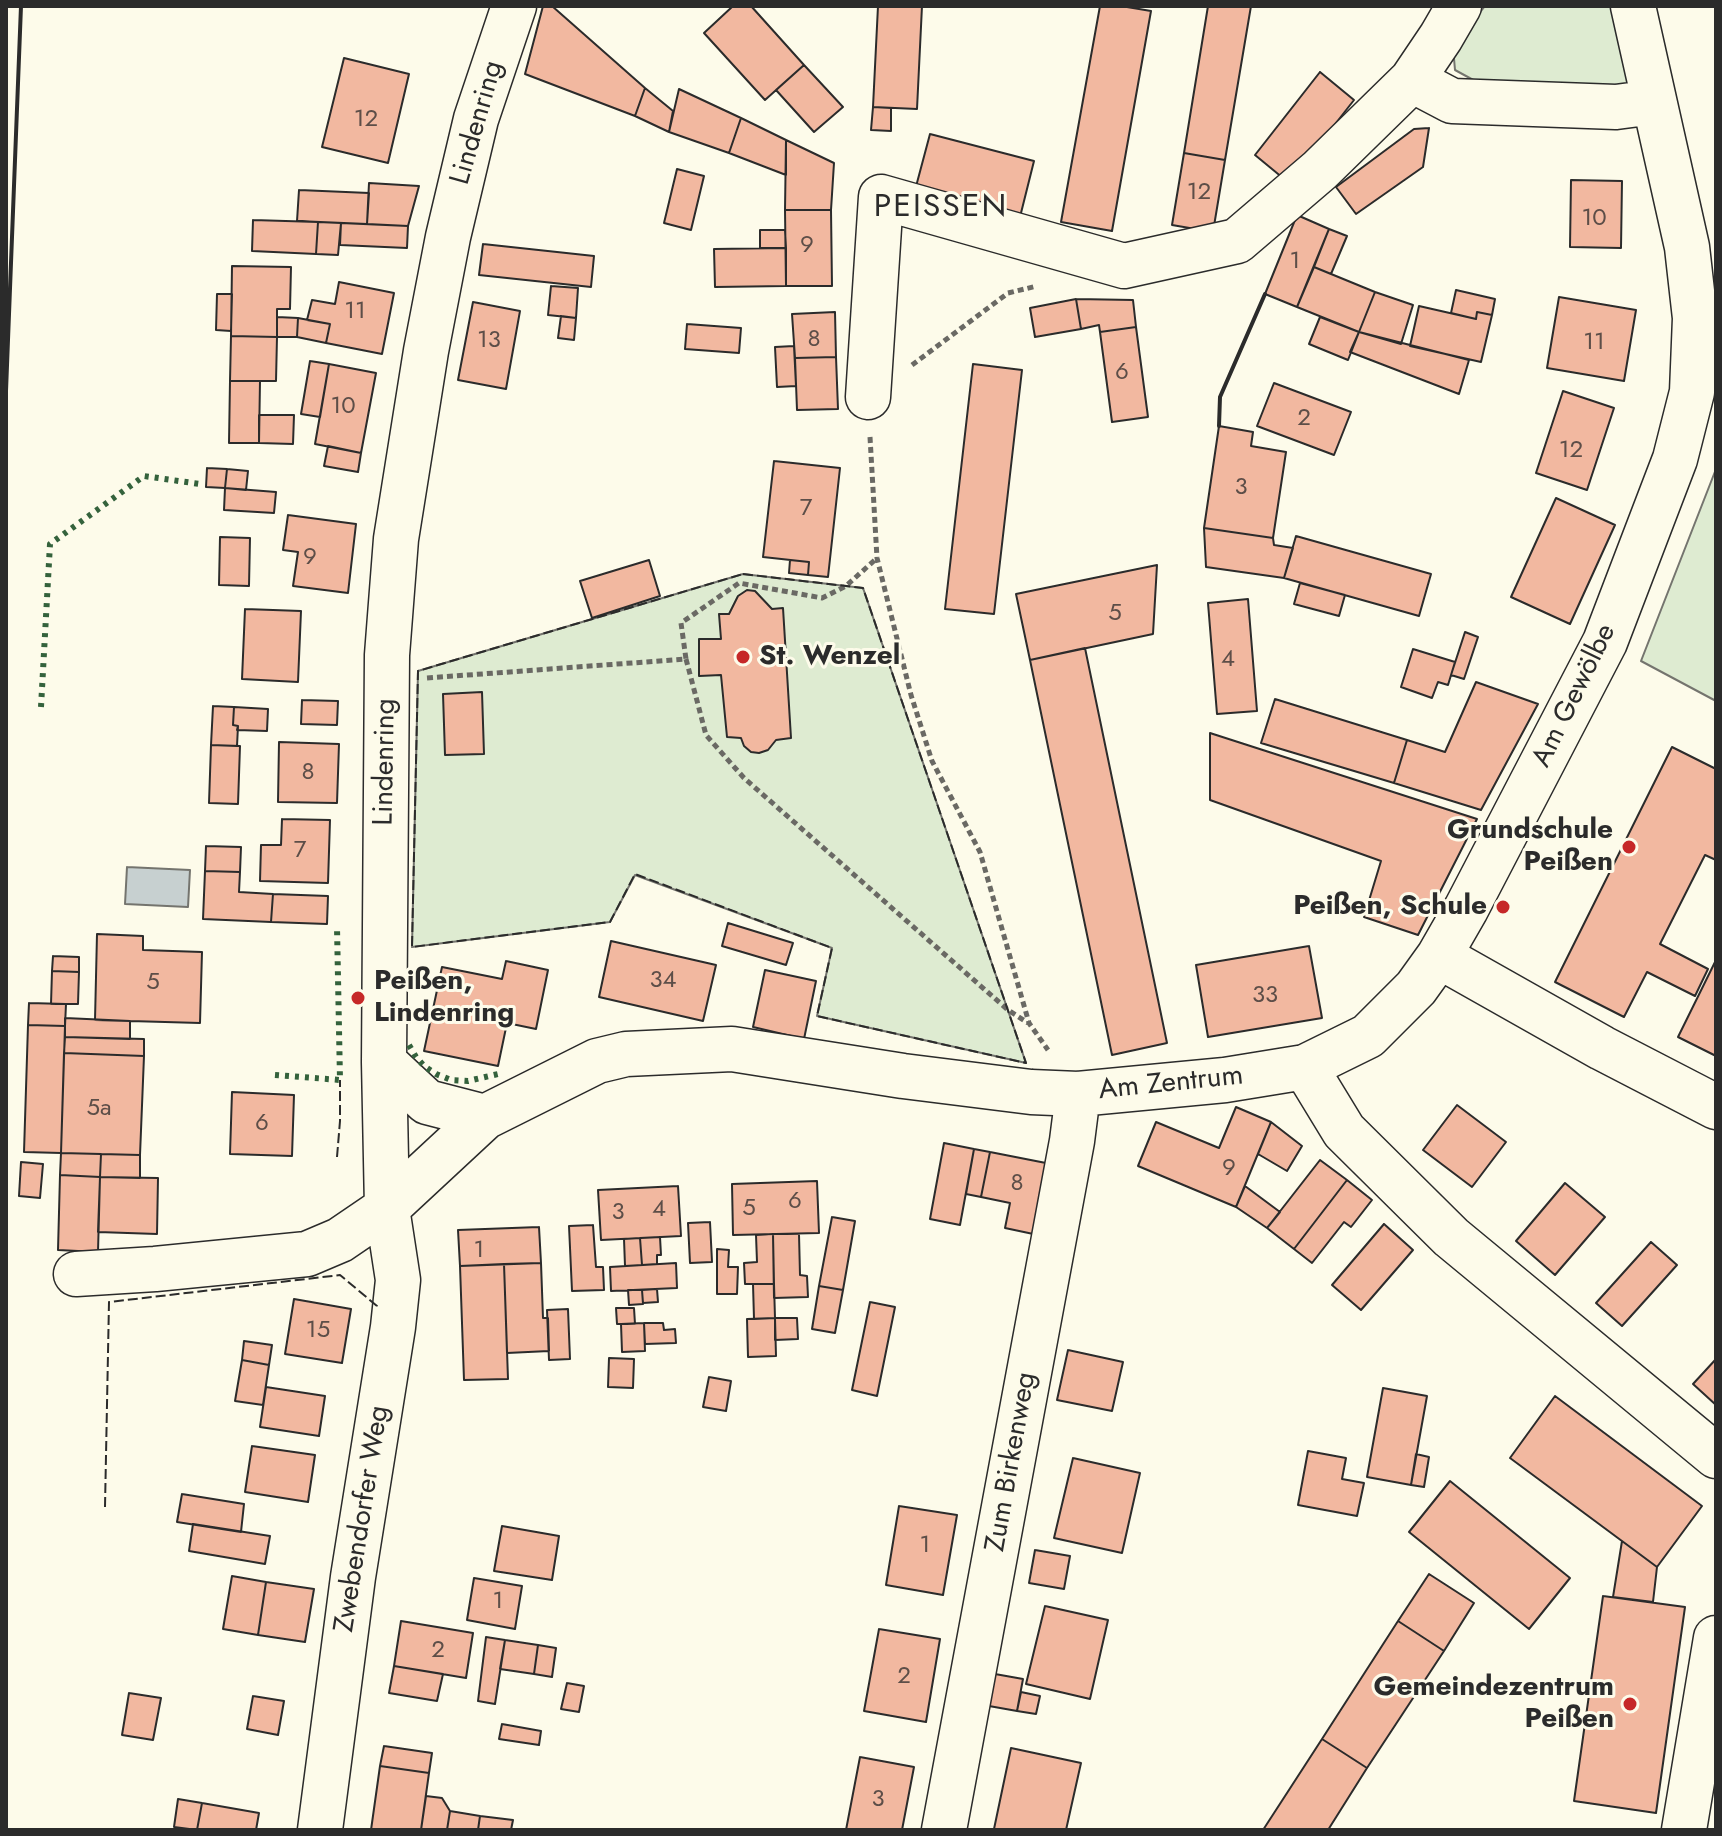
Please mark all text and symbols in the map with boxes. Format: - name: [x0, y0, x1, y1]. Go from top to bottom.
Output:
- street label: Lindenring: [444, 57, 512, 189]
- house number: 12: [354, 106, 378, 134]
- house number: 12: [1187, 179, 1211, 207]
- district label: PEISSEN: [874, 189, 1008, 227]
- house number: 10: [1581, 205, 1607, 233]
- house number: 9: [800, 232, 814, 260]
- house number: 1: [1290, 248, 1300, 276]
- house number: 11: [344, 298, 366, 326]
- house number: 8: [807, 326, 821, 354]
- house number: 13: [477, 327, 501, 355]
- house number: 11: [1583, 329, 1605, 357]
- house number: 6: [1115, 359, 1129, 387]
- house number: 10: [330, 393, 356, 421]
- house number: 2: [1297, 405, 1311, 433]
- house number: 12: [1559, 437, 1583, 465]
- house number: 3: [1234, 474, 1248, 502]
- house number: 7: [800, 495, 812, 523]
- house number: 9: [303, 544, 317, 572]
- house number: 5: [1108, 600, 1122, 628]
- street label: Am Gewölbe: [1526, 619, 1624, 773]
- place label: St. Wenzel: [759, 640, 900, 674]
- house number: 4: [1221, 646, 1235, 674]
- marker: St. Wenzel: [734, 648, 752, 666]
- street label: Lindenring: [368, 698, 404, 826]
- house number: 8: [301, 759, 315, 787]
- place label: Grundschule Peißen: [1447, 814, 1613, 880]
- house number: 7: [294, 837, 306, 865]
- marker: Grundschule Peißen: [1620, 838, 1638, 856]
- place label: Peißen, Schule: [1293, 890, 1487, 924]
- marker: Peißen, Schule: [1494, 898, 1512, 916]
- place label: Peißen, Lindenring: [374, 965, 514, 1031]
- house number: 34: [649, 967, 677, 995]
- house number: 5: [146, 969, 160, 997]
- house number: 33: [1252, 982, 1278, 1010]
- marker: Peißen, Lindenring: [349, 989, 367, 1007]
- street label: Am Zentrum: [1097, 1060, 1245, 1108]
- house number: 5a: [86, 1095, 112, 1123]
- house number: 6: [255, 1110, 269, 1138]
- house number: 9: [1222, 1155, 1236, 1183]
- house number: 8: [1010, 1170, 1024, 1198]
- house number: 6: [788, 1188, 802, 1216]
- house number: 5: [742, 1195, 756, 1223]
- house number: 4: [652, 1196, 666, 1224]
- house number: 3: [611, 1199, 625, 1227]
- house number: 1: [474, 1237, 484, 1265]
- house number: 15: [306, 1317, 330, 1345]
- street label: Zum Birkenweg: [980, 1370, 1044, 1554]
- street label: Zwebendorfer Weg: [328, 1403, 398, 1635]
- house number: 1: [920, 1532, 930, 1560]
- house number: 1: [493, 1588, 503, 1616]
- house number: 2: [431, 1637, 445, 1665]
- house number: 2: [897, 1663, 911, 1691]
- place label: Gemeindezentrum Peißen: [1374, 1671, 1614, 1737]
- marker: Gemeindezentrum Peißen: [1621, 1695, 1639, 1713]
- house number: 3: [871, 1786, 885, 1814]

